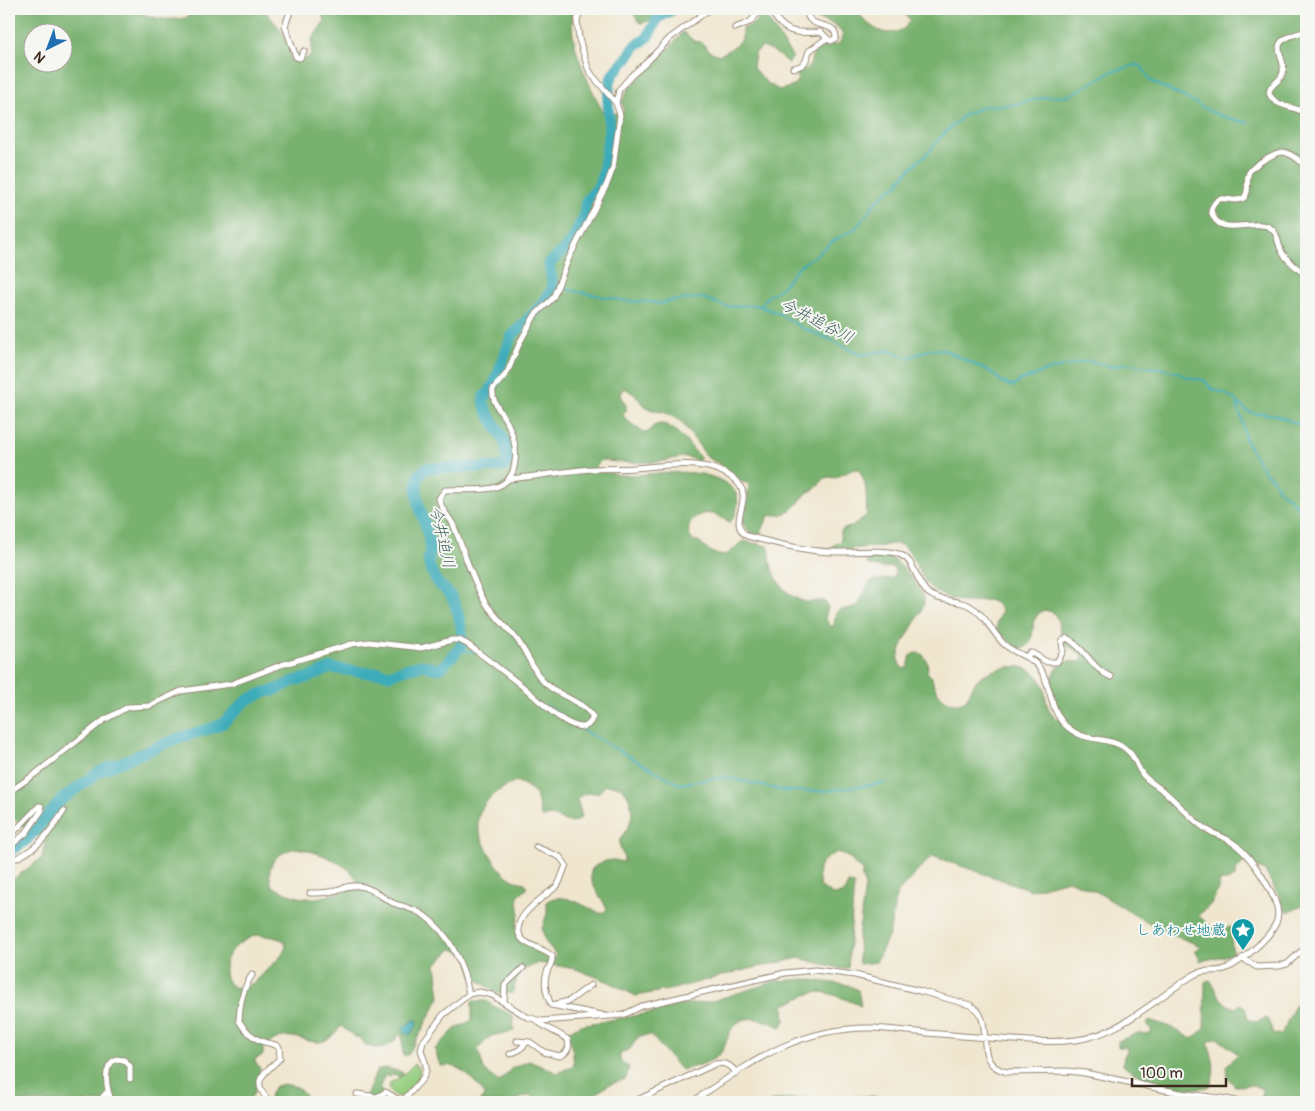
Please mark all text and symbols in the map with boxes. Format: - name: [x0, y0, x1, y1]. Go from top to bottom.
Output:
- north arrow: [22, 22, 72, 72]
- text: N: [30, 48, 49, 67]
- water label: 今井追谷川: [777, 294, 857, 348]
- water label: 今井迫川: [425, 504, 459, 570]
- place icon: しあわせ地蔵: [1230, 917, 1256, 951]
- place label: しあわせ地蔵: [1136, 921, 1226, 940]
- scale bar: [1132, 1056, 1226, 1088]
- text: 100 m: [1140, 1064, 1183, 1083]

